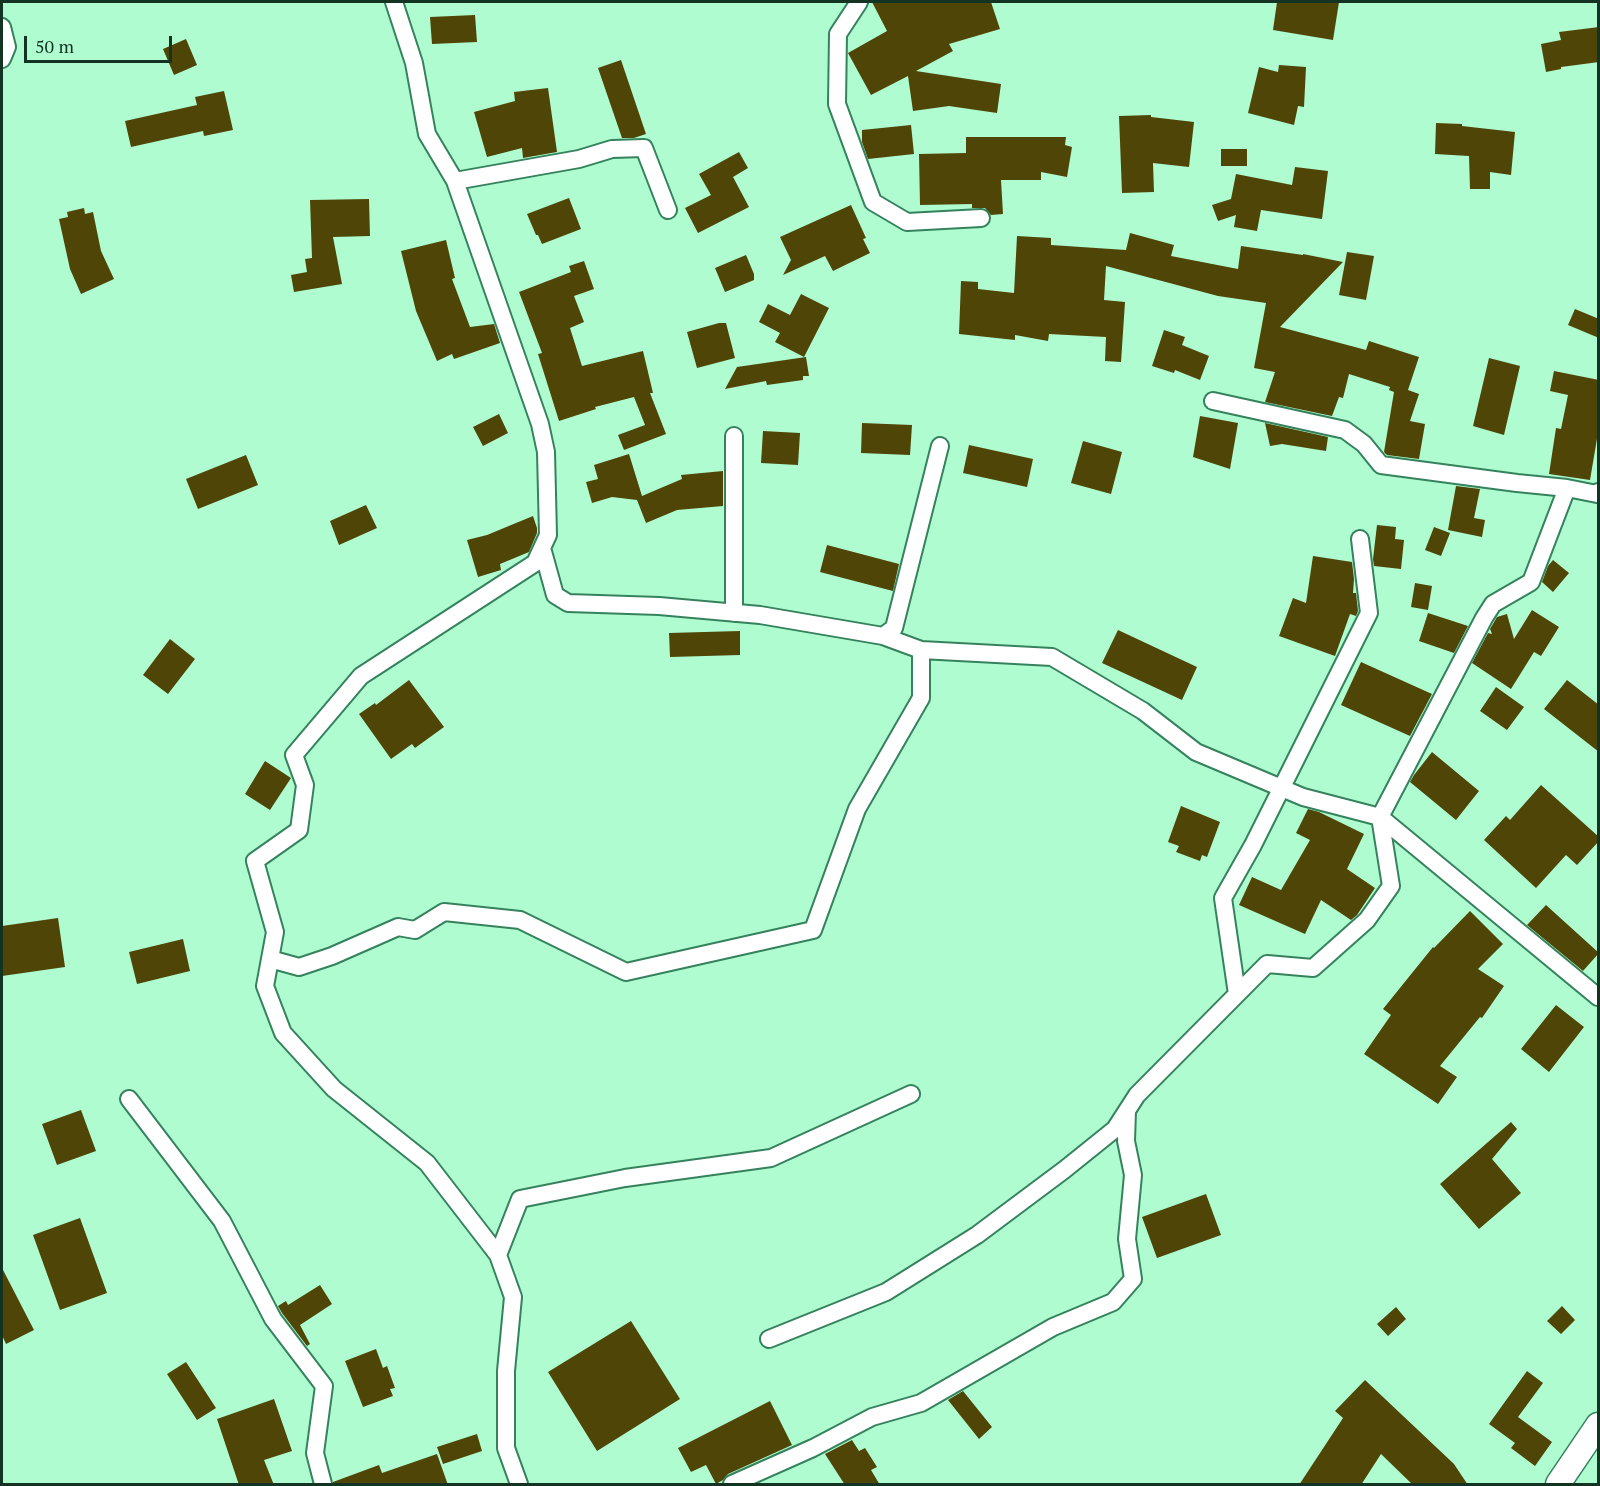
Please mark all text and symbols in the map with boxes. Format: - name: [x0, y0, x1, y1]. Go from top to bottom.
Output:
- scale bar: [27, 24, 176, 62]
- text: 50 m: [35, 34, 74, 58]

